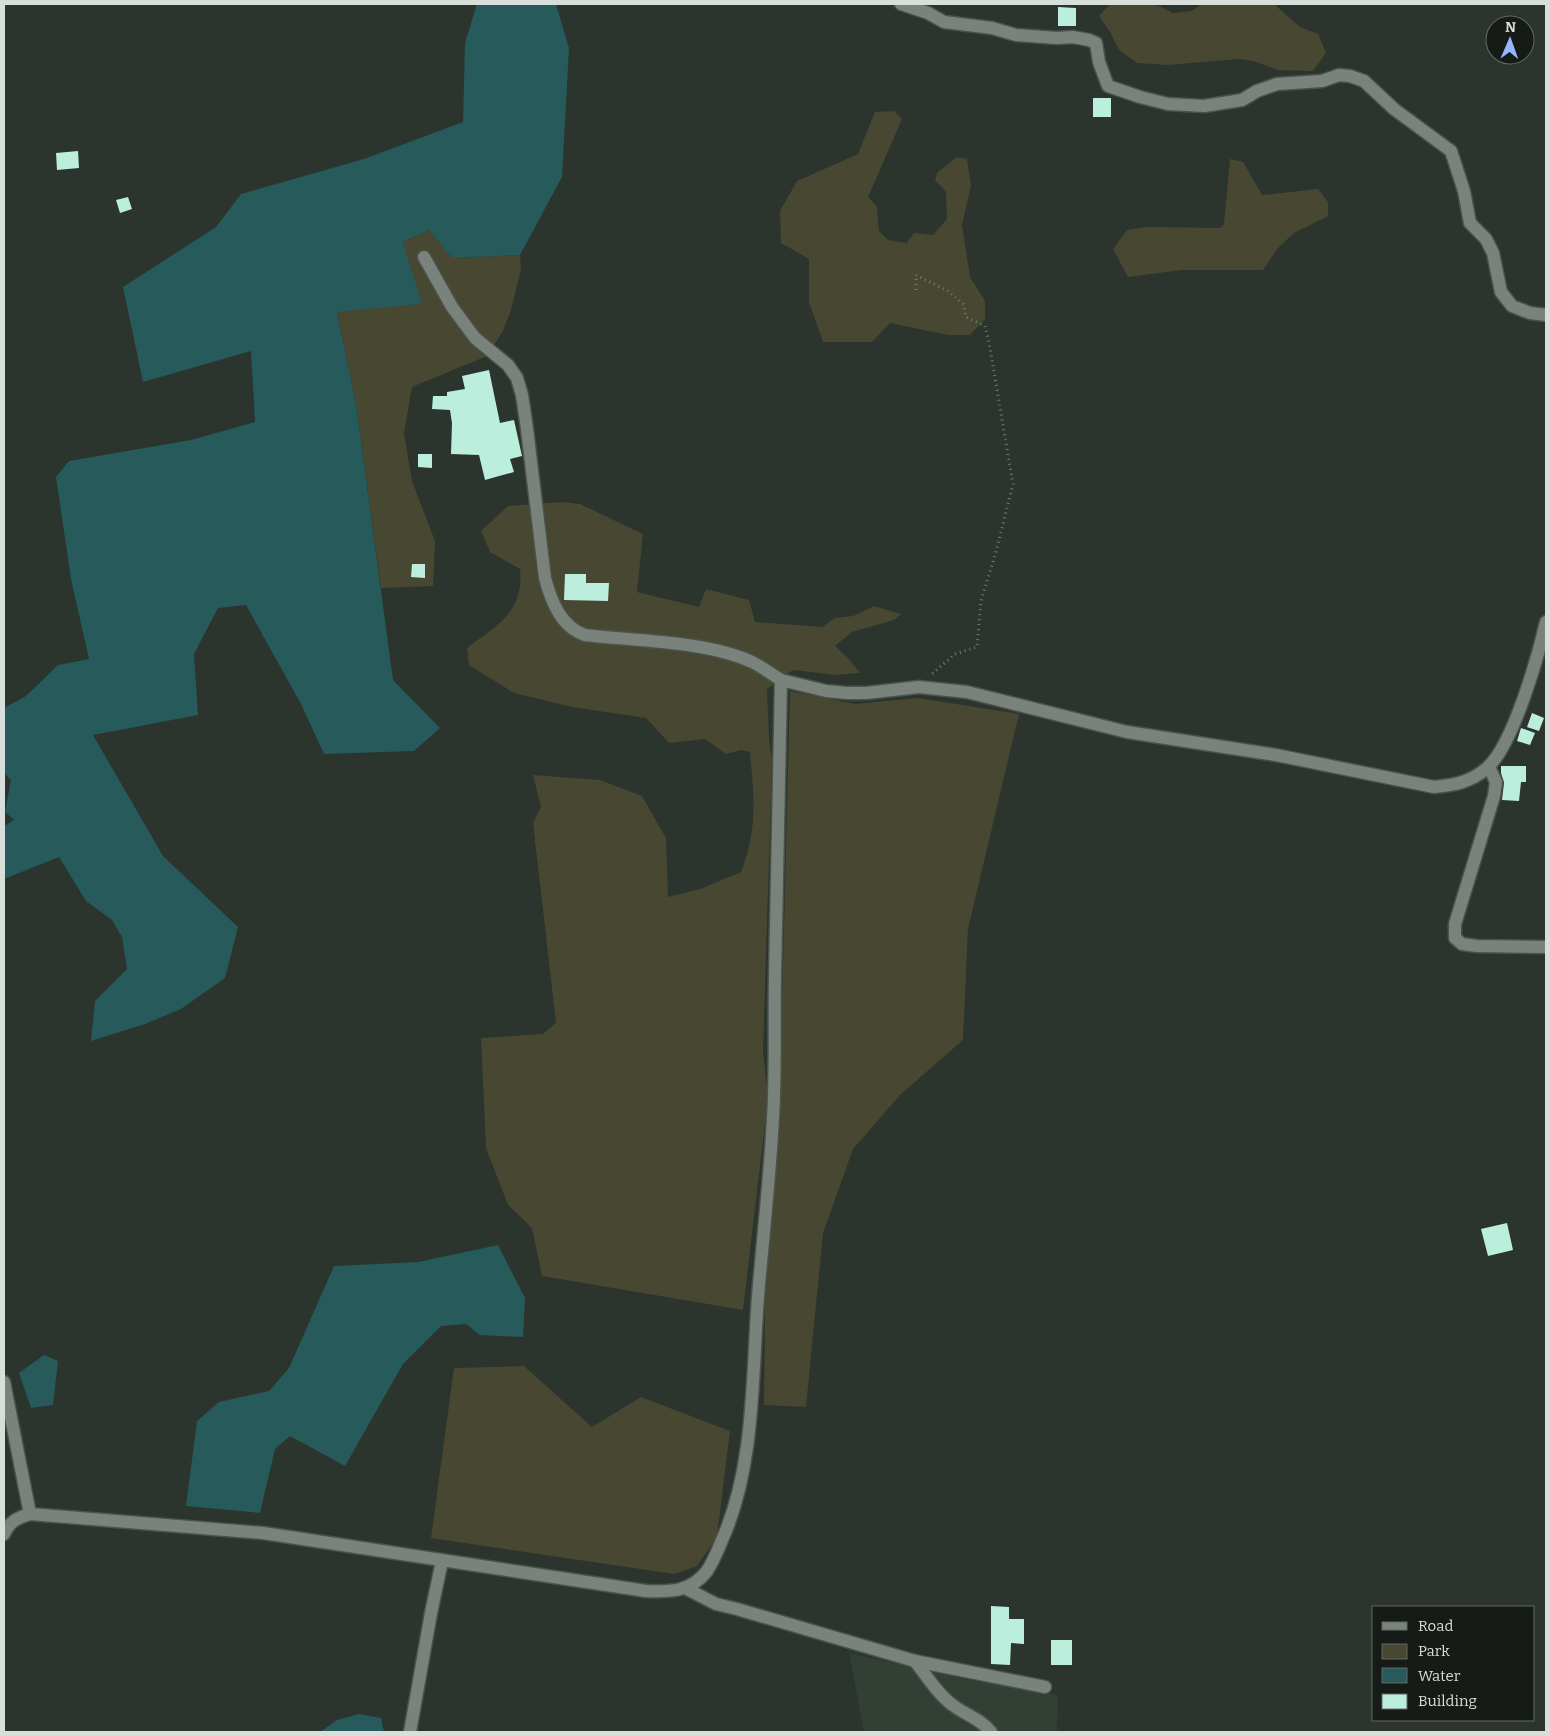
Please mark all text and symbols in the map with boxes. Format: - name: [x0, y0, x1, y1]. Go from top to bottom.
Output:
- north arrow: [1485, 15, 1535, 65]
- text: N: [1505, 19, 1516, 36]
- legend: [1372, 1606, 1535, 1721]
- text: Road: [1418, 1617, 1453, 1635]
- text: Park: [1418, 1642, 1450, 1660]
- text: Water: [1418, 1667, 1461, 1685]
- text: Building: [1418, 1692, 1477, 1710]

